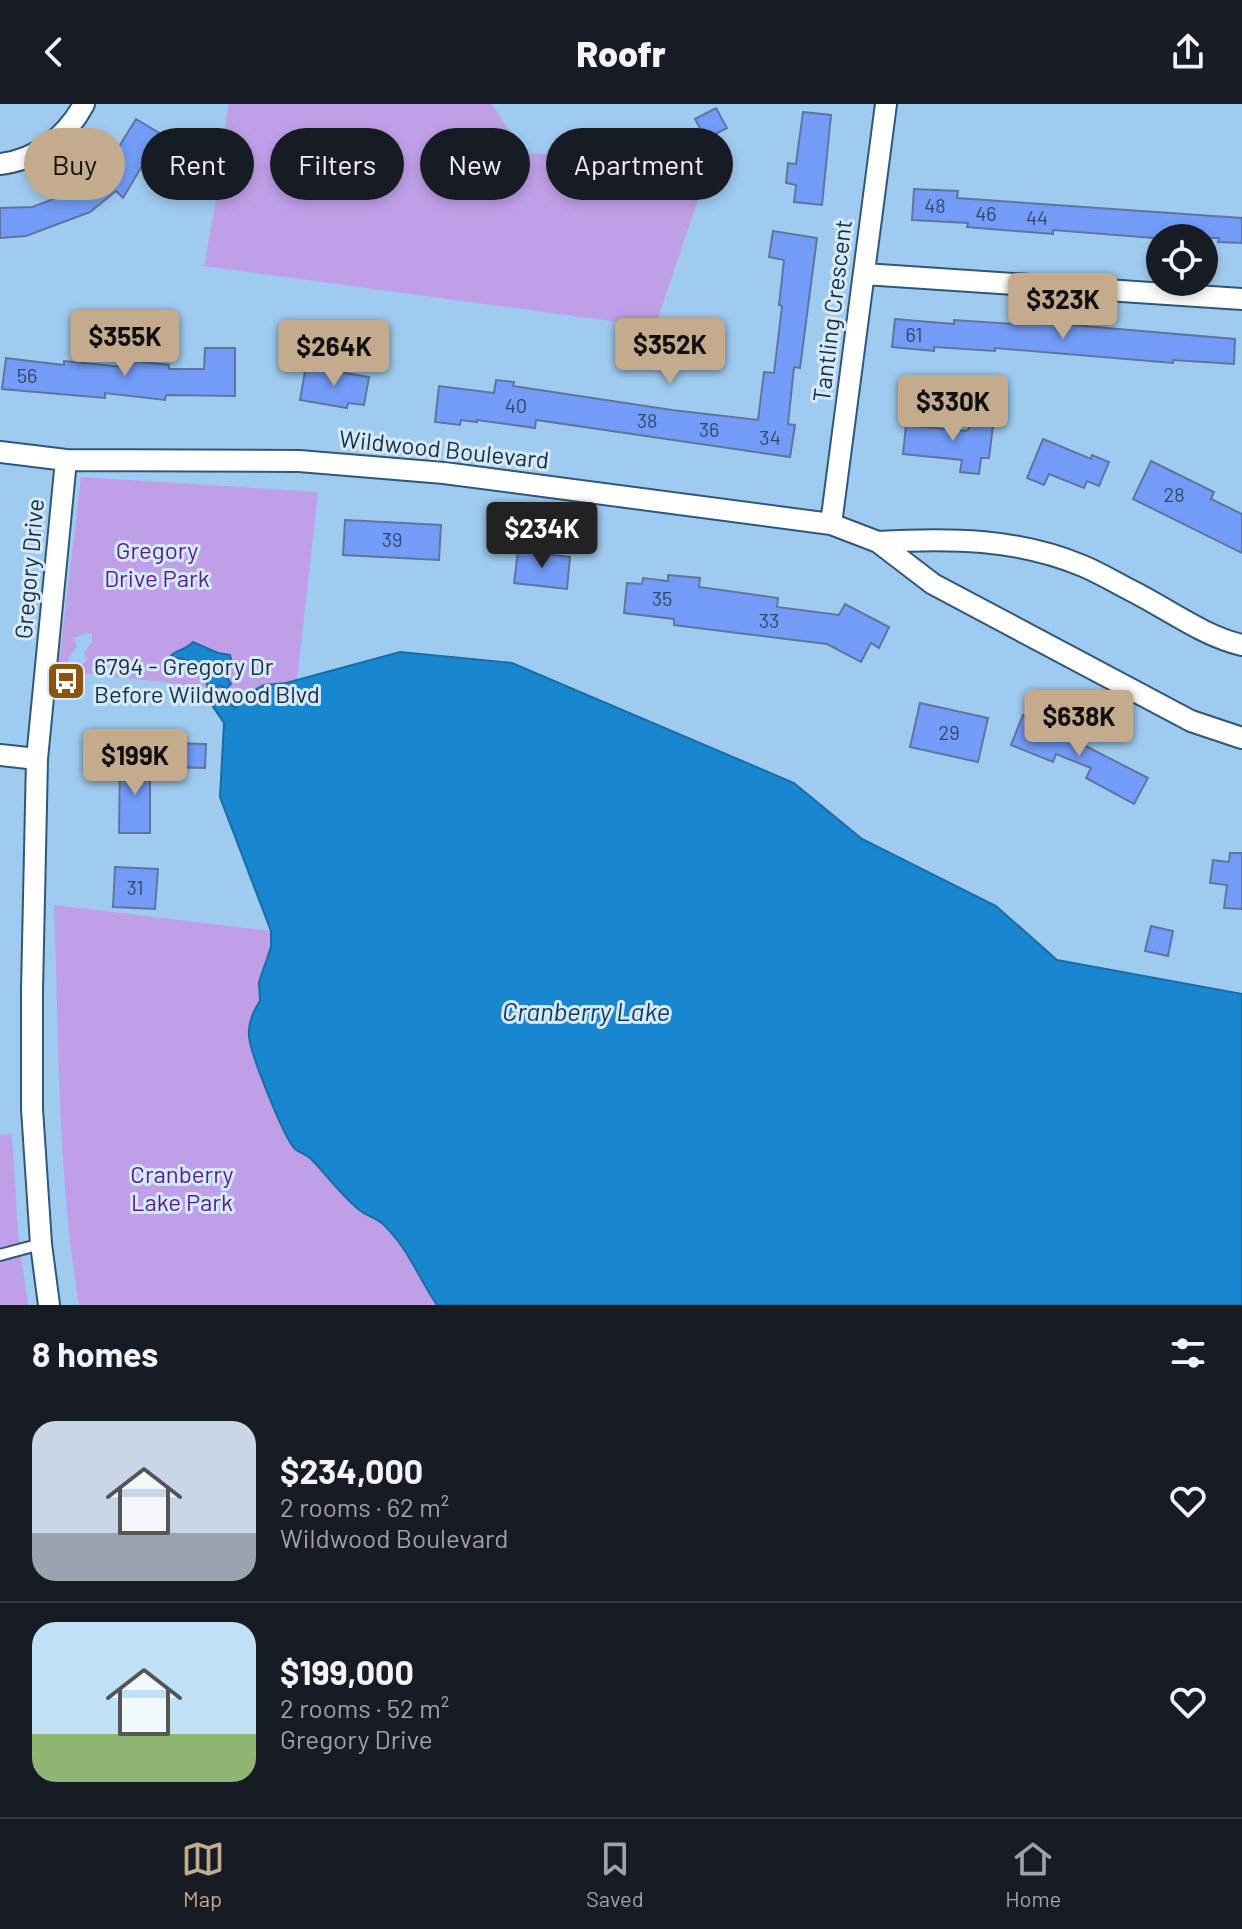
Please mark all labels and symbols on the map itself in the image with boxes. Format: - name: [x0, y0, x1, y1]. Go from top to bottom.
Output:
- house number: 48: [924, 193, 946, 217]
- house number: 46: [975, 201, 997, 225]
- house number: 44: [1026, 205, 1048, 229]
- street label: Tantling Crescent: [806, 218, 857, 404]
- pin: $323K: [1007, 273, 1119, 341]
- pin: $355K: [69, 310, 181, 378]
- pin: $352K: [614, 318, 726, 386]
- pin: $264K: [278, 320, 390, 388]
- house number: 61: [906, 322, 922, 346]
- house number: 56: [17, 363, 37, 387]
- pin: $330K: [897, 375, 1009, 443]
- house number: 40: [505, 393, 527, 417]
- house number: 38: [637, 408, 657, 432]
- house number: 36: [699, 417, 719, 441]
- street label: Wildwood Boulevard: [338, 423, 551, 474]
- house number: 34: [759, 425, 781, 449]
- house number: 28: [1163, 482, 1185, 506]
- street label: Gregory Drive: [8, 497, 49, 640]
- pin: $234K: [486, 502, 598, 570]
- house number: 39: [382, 527, 402, 551]
- park label: Gregory Drive Park: [104, 535, 210, 592]
- house number: 35: [652, 586, 672, 610]
- house number: 33: [759, 608, 779, 632]
- place label: 6794 - Gregory Dr Before Wildwood Blvd: [94, 651, 320, 708]
- bus stop icon: 6794 - Gregory Dr Before Wildwood Blvd: [45, 660, 87, 702]
- pin: $638K: [1023, 690, 1135, 758]
- house number: 29: [938, 720, 960, 744]
- pin: $199K: [79, 729, 191, 797]
- house number: 31: [126, 875, 144, 899]
- water label: Cranberry Lake: [502, 995, 670, 1026]
- park label: Cranberry Lake Park: [130, 1159, 234, 1216]

